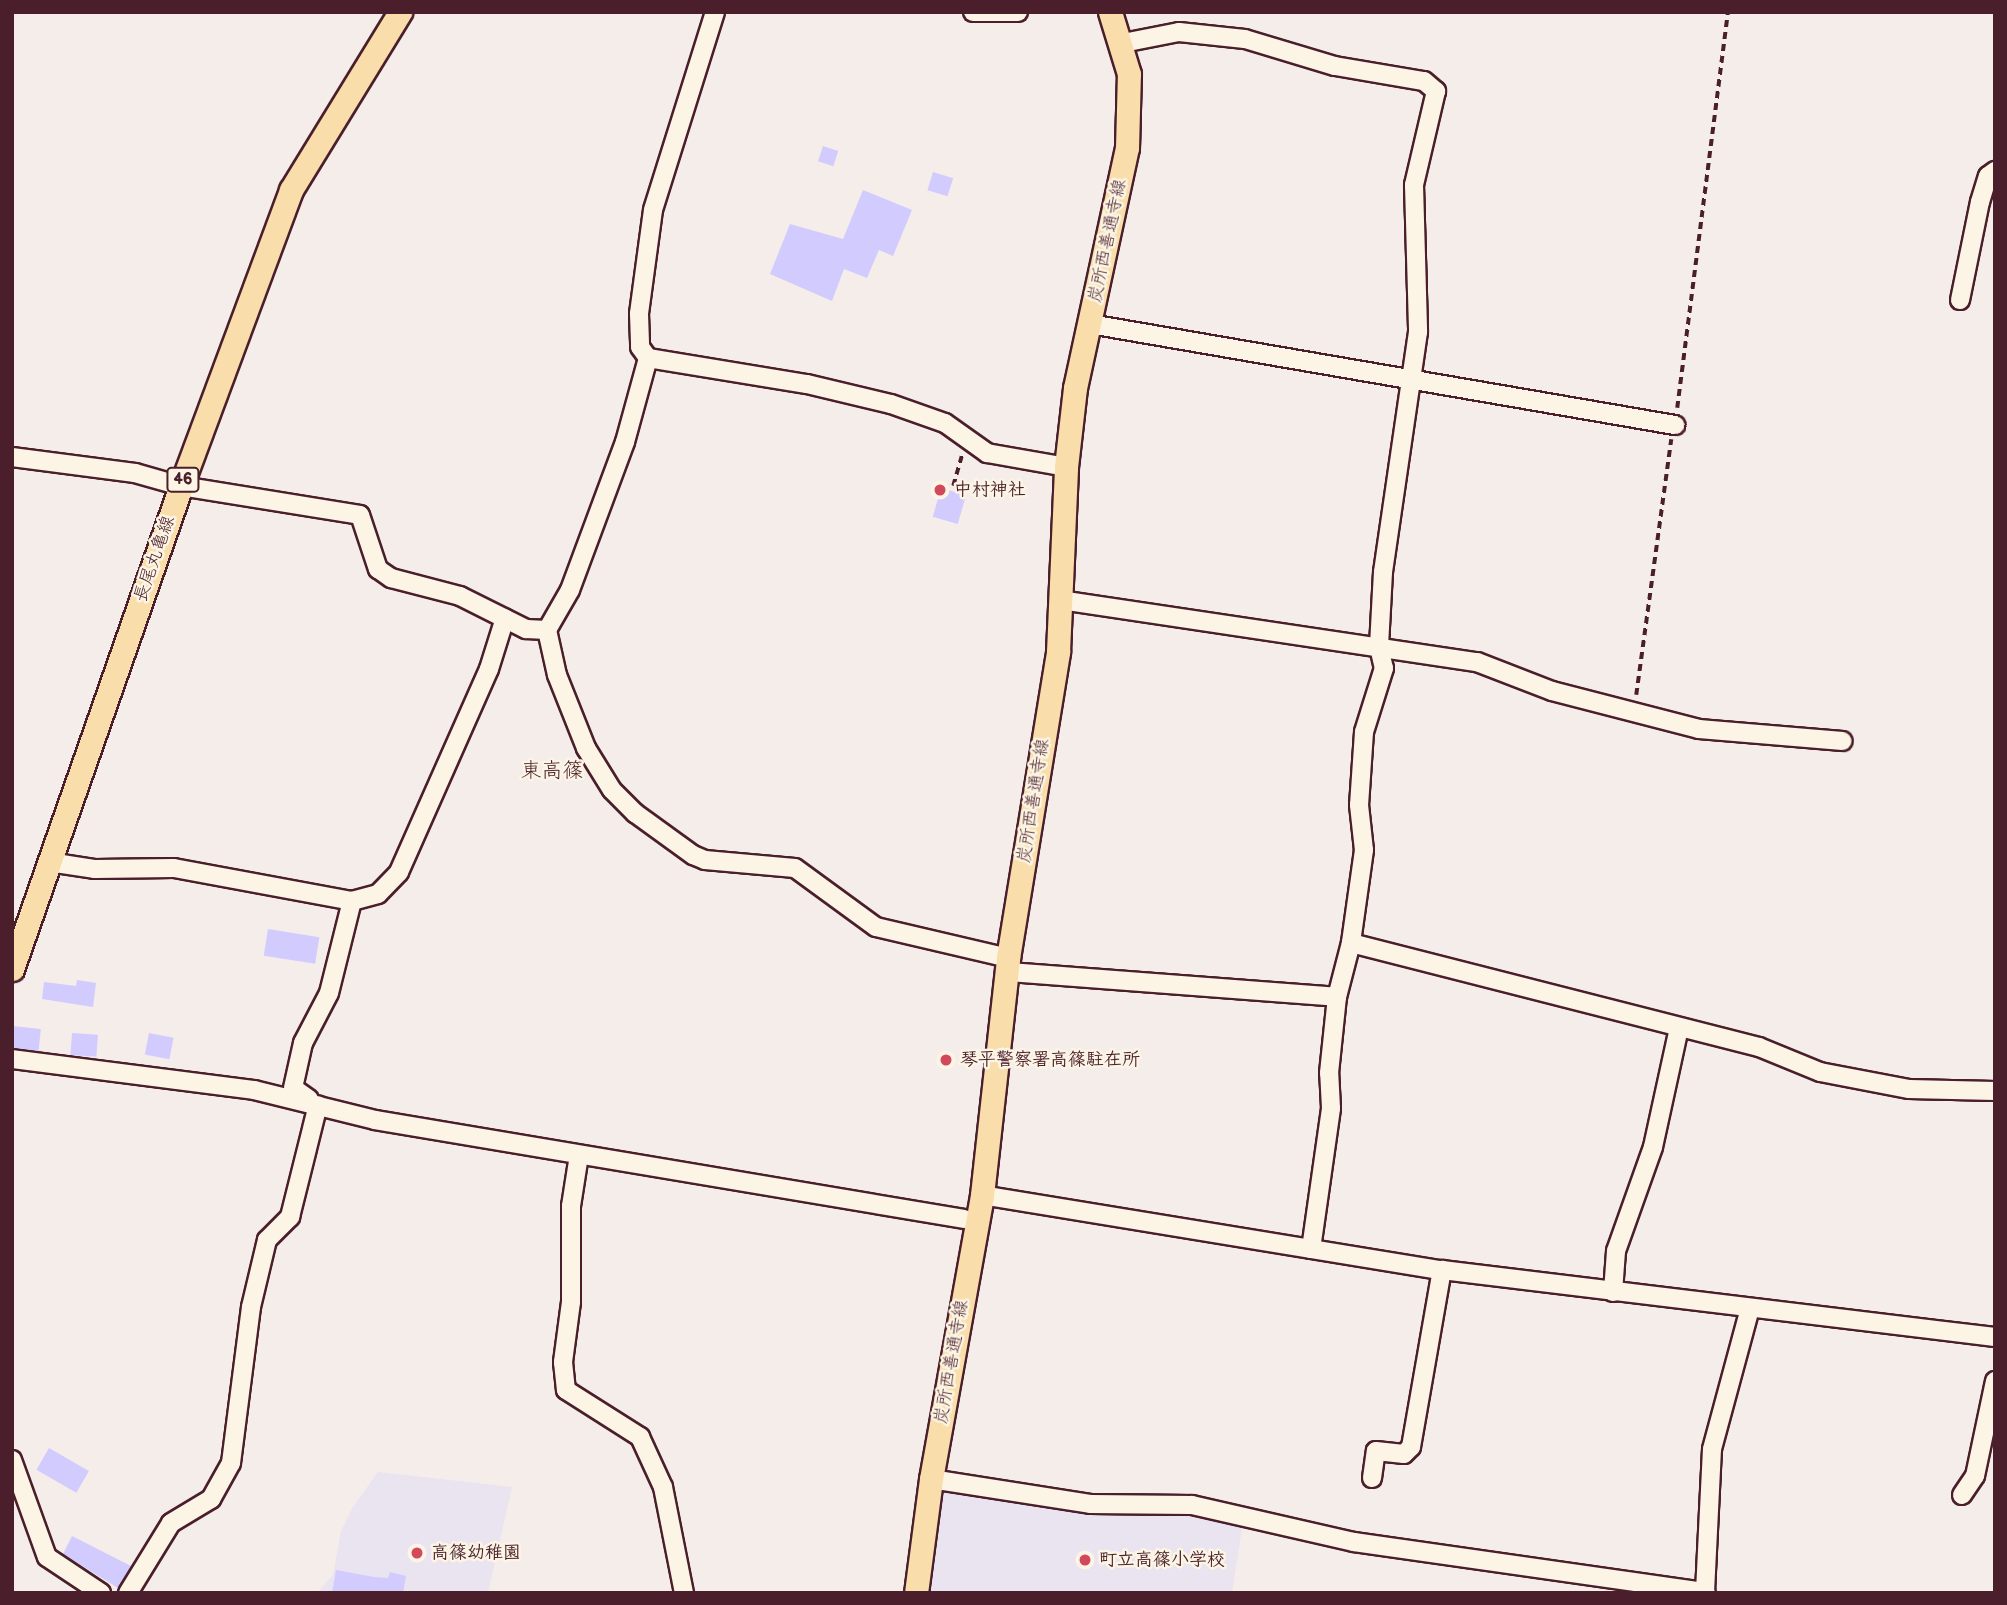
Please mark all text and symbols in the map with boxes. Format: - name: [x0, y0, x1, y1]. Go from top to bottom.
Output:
- street label: 炭所西善通寺線: [1084, 177, 1132, 305]
- road number: 46: [166, 467, 200, 492]
- place label: 中村神社: [954, 479, 1026, 501]
- marker: 中村神社: [932, 482, 948, 498]
- street label: 長尾丸亀線: [130, 513, 180, 605]
- street label: 炭所西善通寺線: [1013, 737, 1055, 865]
- district label: 東高篠: [521, 758, 583, 784]
- place label: 琴平警察署高篠駐在所: [960, 1049, 1140, 1071]
- marker: 琴平警察署高篠駐在所: [938, 1052, 954, 1068]
- street label: 炭所西善通寺線: [930, 1298, 974, 1426]
- place label: 高篠幼稚園: [431, 1542, 521, 1564]
- marker: 高篠幼稚園: [409, 1545, 425, 1561]
- place label: 町立高篠小学校: [1099, 1549, 1225, 1571]
- marker: 町立高篠小学校: [1077, 1552, 1093, 1568]

